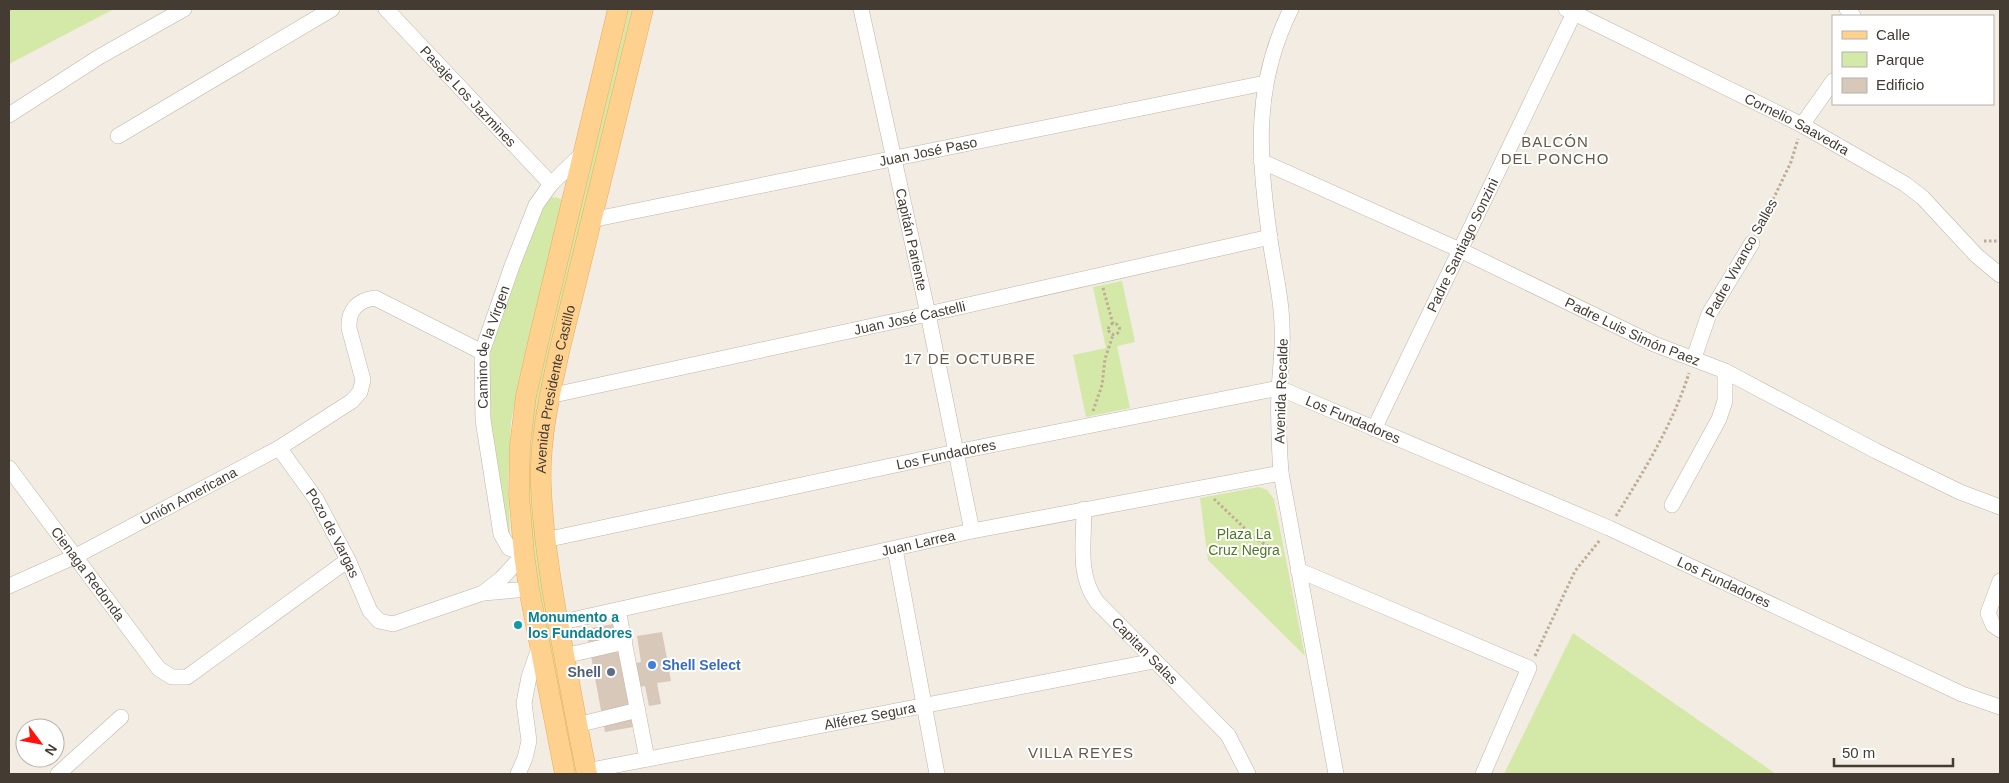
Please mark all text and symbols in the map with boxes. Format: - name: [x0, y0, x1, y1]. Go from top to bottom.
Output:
- legend: [1832, 15, 1994, 105]
- text: Calle: [1876, 26, 1910, 43]
- street label: Pasaje Los Jazmines: [417, 43, 520, 150]
- text: Parque: [1876, 51, 1924, 68]
- text: Edificio: [1876, 76, 1924, 93]
- street label: Cornelio Saavedra: [1742, 90, 1852, 158]
- district label: BALCÓN DEL PONCHO: [1501, 133, 1609, 167]
- street label: Juan José Paso: [878, 134, 979, 169]
- street label: Padre Santiago Sonzini: [1423, 176, 1501, 315]
- street label: Capitán Pariente: [893, 187, 931, 292]
- street label: Padre Vivanco Salles: [1702, 196, 1780, 320]
- street label: Camino de la Virgen: [474, 283, 513, 409]
- street label: Padre Luis Simón Paez: [1562, 294, 1702, 369]
- street label: Juan José Castelli: [852, 298, 967, 338]
- street label: Avenida Presidente Castillo: [533, 303, 578, 474]
- street label: Avenida Recalde: [1271, 338, 1291, 444]
- district label: 17 DE OCTUBRE: [904, 350, 1036, 367]
- street label: Los Fundadores: [1303, 392, 1403, 447]
- street label: Los Fundadores: [895, 436, 997, 473]
- street label: Unión Americana: [138, 464, 240, 528]
- street label: Pozo de Vargas: [303, 485, 363, 580]
- street label: Cienaga Redonda: [48, 524, 128, 624]
- park label: Plaza La Cruz Negra: [1208, 526, 1280, 558]
- street label: Juan Larrea: [880, 527, 957, 559]
- street label: Los Fundadores: [1675, 553, 1773, 611]
- place label: Monumento a los Fundadores: [528, 609, 632, 641]
- street label: Capitan Salas: [1108, 614, 1181, 687]
- marker: Monumento a los Fundadores: [512, 619, 524, 631]
- place label: Shell Select: [662, 657, 741, 673]
- marker: Shell Select: [646, 659, 658, 671]
- place label: Shell: [568, 664, 601, 680]
- marker: Shell: [605, 666, 617, 678]
- street label: Alférez Segura: [823, 699, 917, 733]
- north arrow: [15, 718, 65, 768]
- scale bar: [1834, 736, 1953, 768]
- text: N: [42, 741, 60, 758]
- district label: VILLA REYES: [1028, 744, 1134, 761]
- text: 50 m: [1842, 744, 1875, 761]

